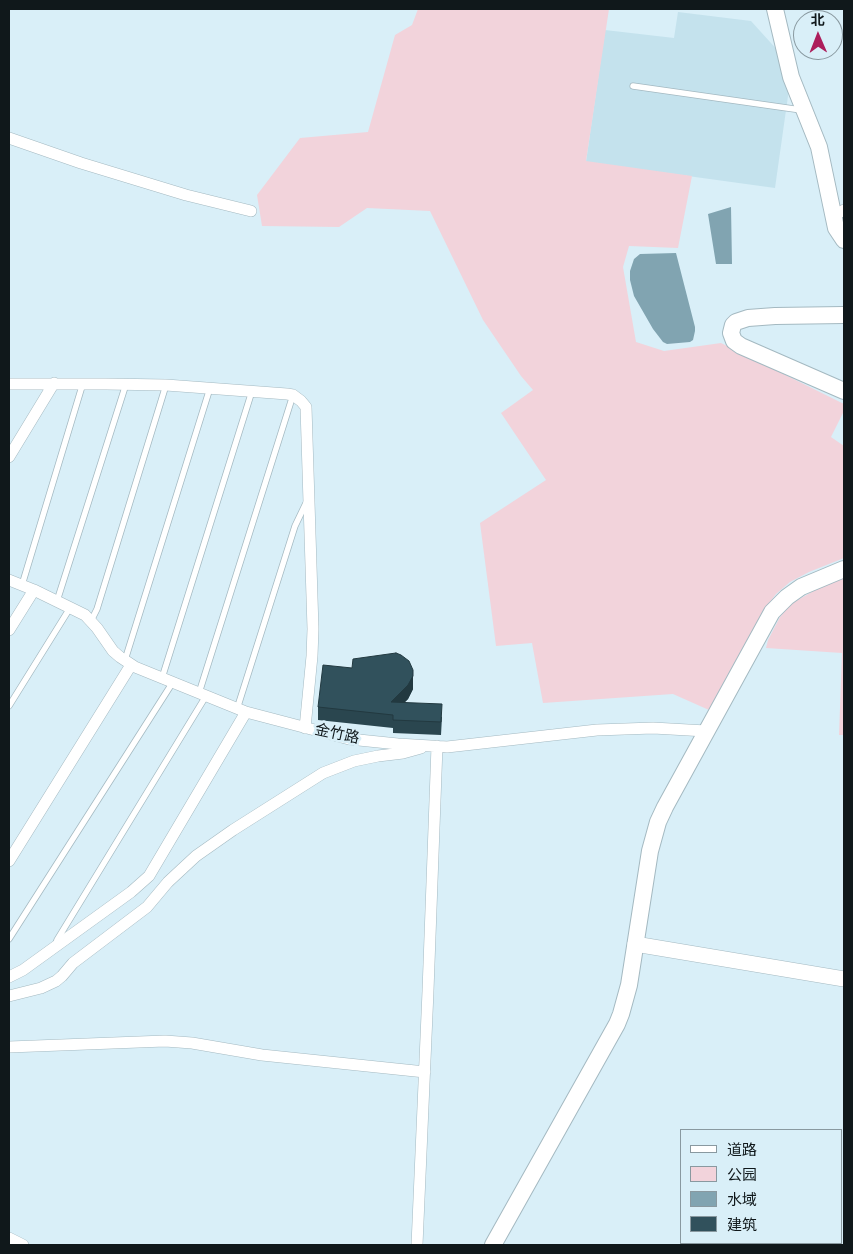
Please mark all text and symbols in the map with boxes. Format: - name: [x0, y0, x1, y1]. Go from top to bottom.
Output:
- north arrow: [793, 10, 843, 60]
- text: 北: [811, 14, 825, 28]
- street label: 金竹路: [313, 721, 361, 747]
- legend: [680, 1129, 843, 1244]
- text: 道路: [727, 1143, 757, 1158]
- text: 公园: [727, 1168, 757, 1183]
- text: 水域: [727, 1193, 757, 1208]
- text: 建筑: [727, 1218, 757, 1233]

